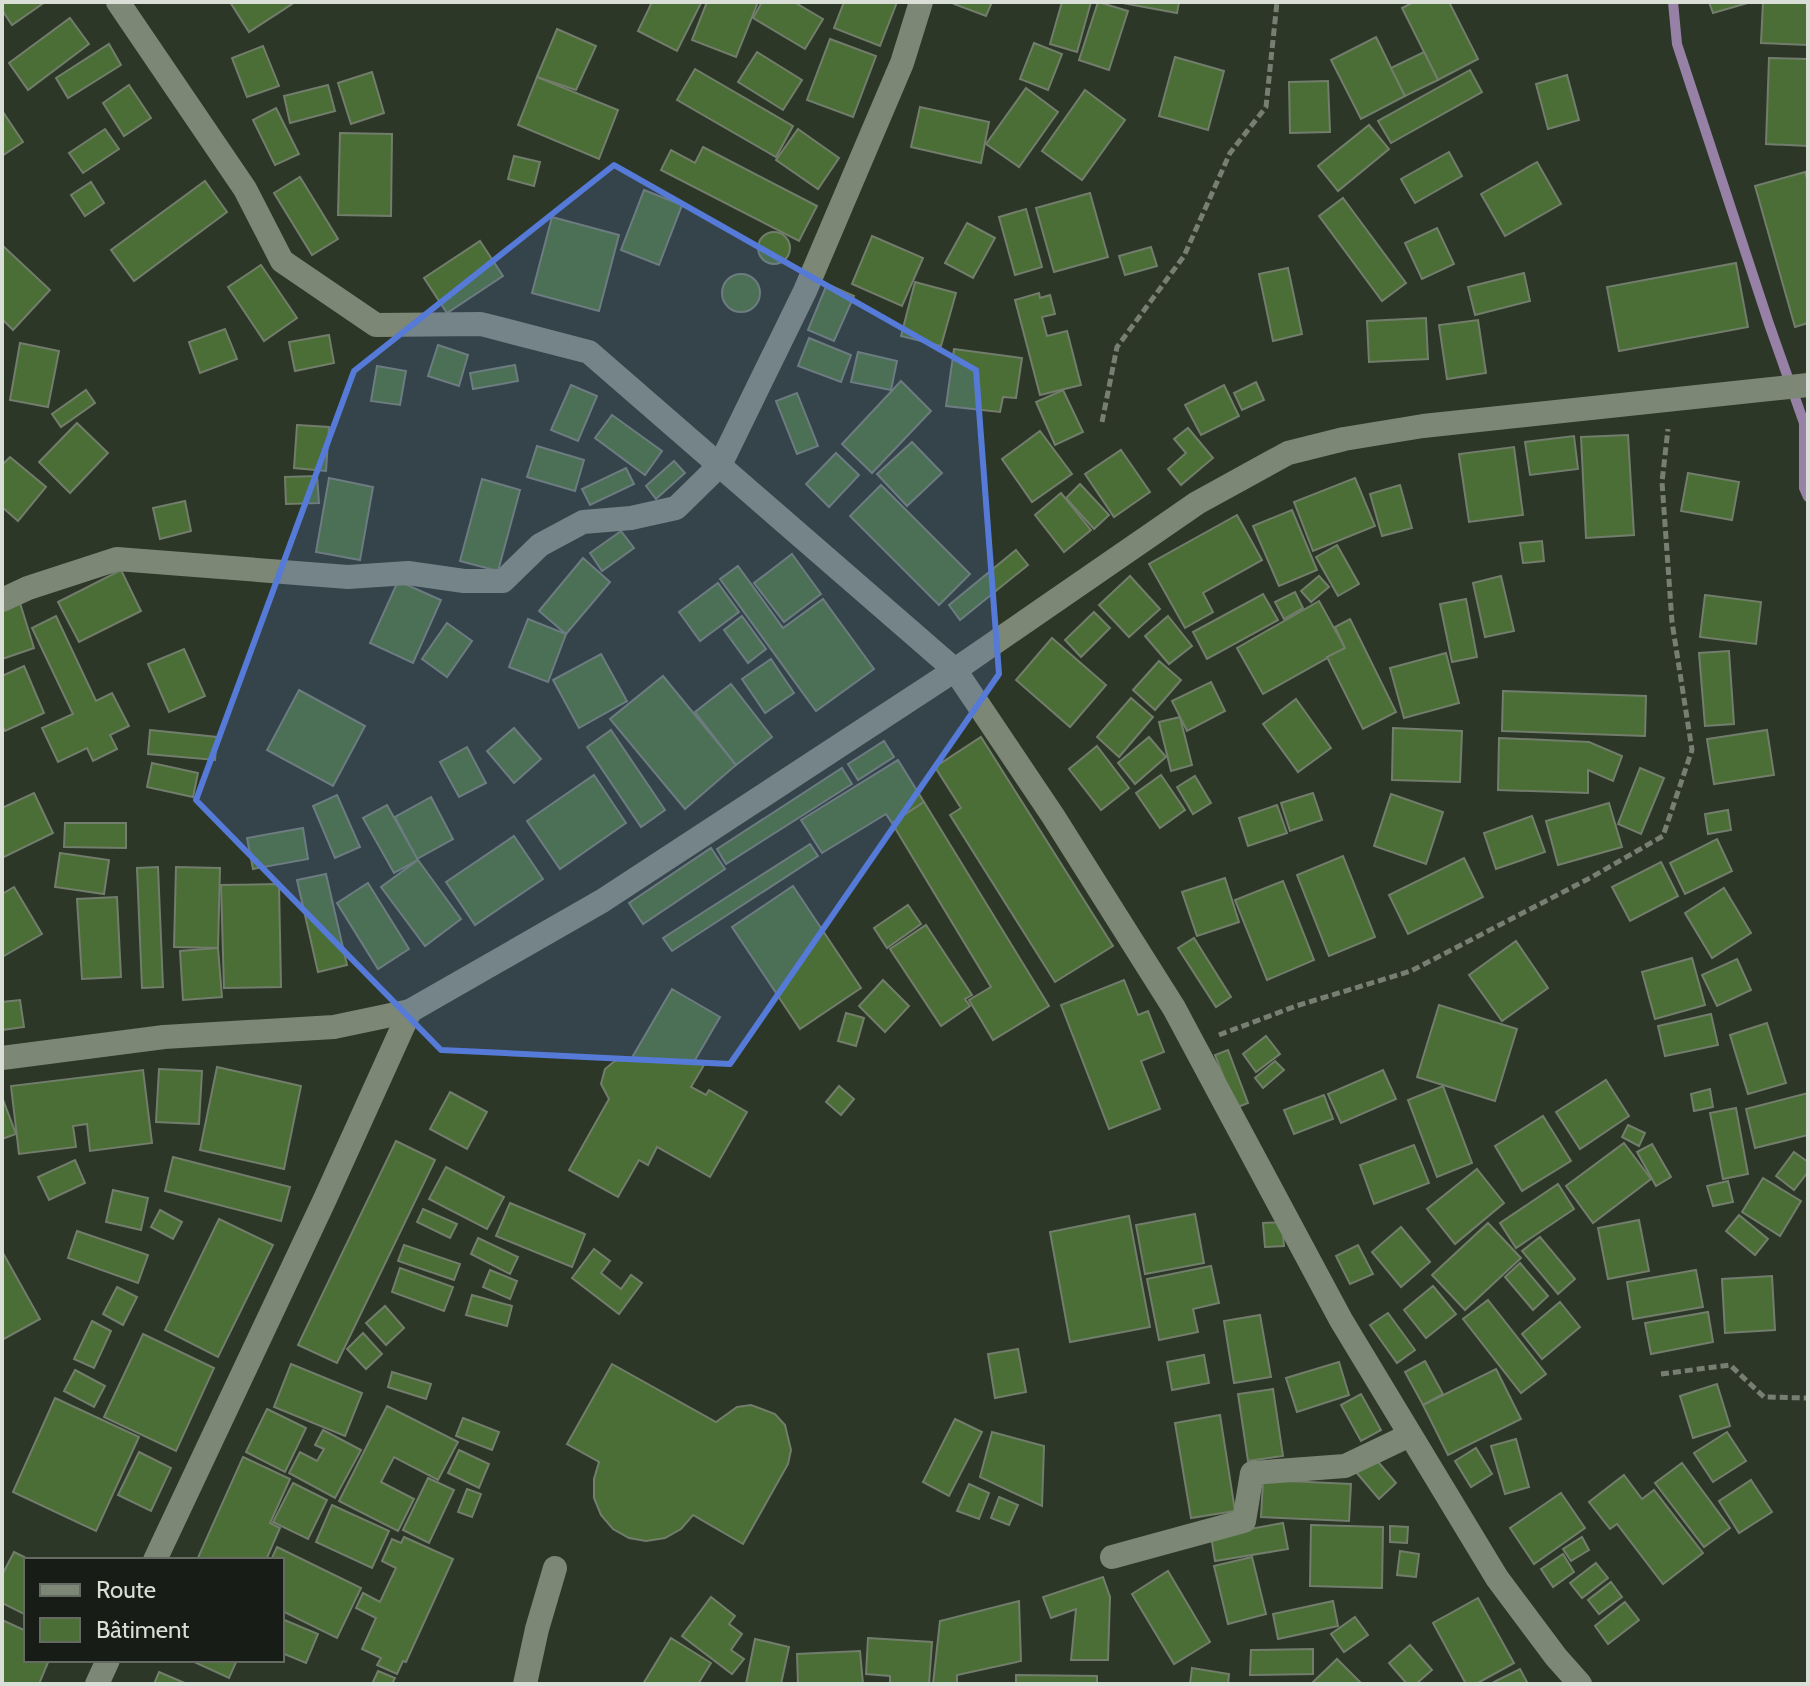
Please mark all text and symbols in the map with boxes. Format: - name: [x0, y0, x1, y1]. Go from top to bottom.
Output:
- legend: [24, 1558, 284, 1662]
- text: Route: [96, 1575, 156, 1604]
- text: Bâtiment: [96, 1615, 189, 1644]

